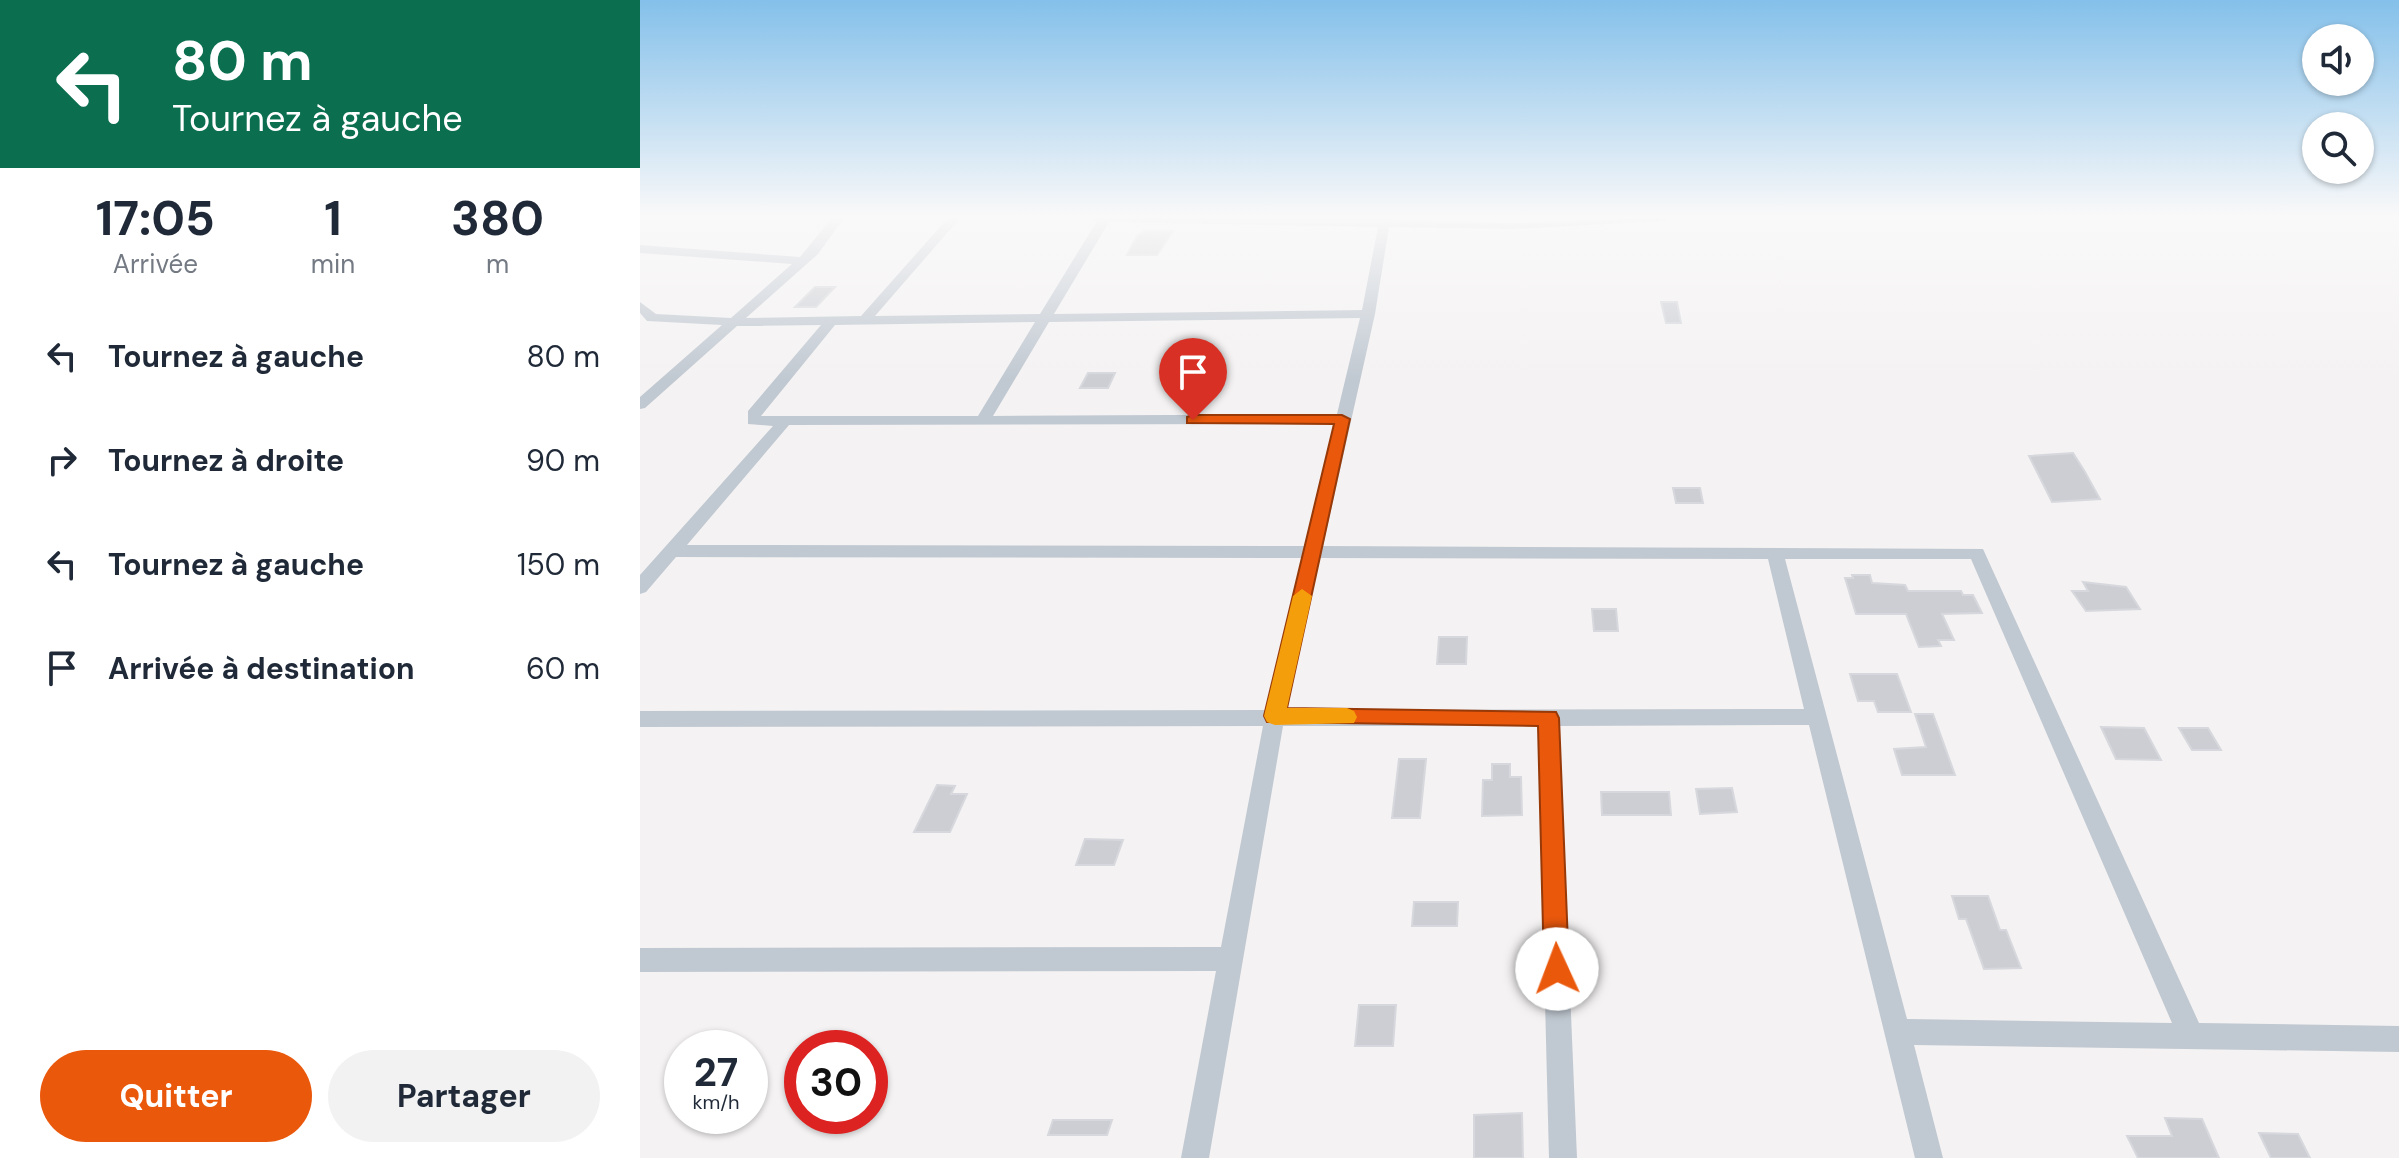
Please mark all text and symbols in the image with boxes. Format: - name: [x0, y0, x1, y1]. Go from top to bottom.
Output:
- text: 80 m: [172, 24, 313, 97]
- map controls: [2302, 24, 2374, 184]
- button: sound: [2302, 24, 2374, 96]
- icon: left: [40, 32, 144, 136]
- text: Tournez à gauche: [172, 95, 463, 142]
- button: search: [2302, 112, 2374, 184]
- text: 17:05: [96, 187, 215, 250]
- text: 1: [324, 187, 342, 250]
- text: 380: [451, 187, 544, 250]
- text: Arrivée: [113, 247, 198, 281]
- text: min: [311, 247, 355, 281]
- text: m: [486, 247, 509, 281]
- icon: left: [40, 334, 84, 378]
- text: Tournez à gauche: [108, 337, 364, 376]
- text: 80 m: [527, 337, 600, 376]
- pin: [1159, 338, 1227, 420]
- icon: arrive: [1171, 350, 1215, 394]
- icon: right: [40, 438, 84, 482]
- text: Tournez à droite: [108, 441, 344, 480]
- text: 90 m: [526, 441, 600, 480]
- icon: left: [40, 542, 84, 586]
- text: Tournez à gauche: [108, 545, 364, 584]
- text: 150 m: [517, 545, 600, 584]
- icon: arrive: [40, 646, 84, 690]
- text: Arrivée à destination: [108, 649, 414, 688]
- text: 60 m: [526, 649, 600, 688]
- position arrow: [1515, 927, 1599, 1011]
- speed limit sign: 30: [784, 1030, 888, 1134]
- text: 27: [694, 1046, 738, 1098]
- button: Quitter: [40, 1050, 312, 1142]
- button: Partager: [328, 1050, 600, 1142]
- text: km/h: [692, 1089, 740, 1115]

